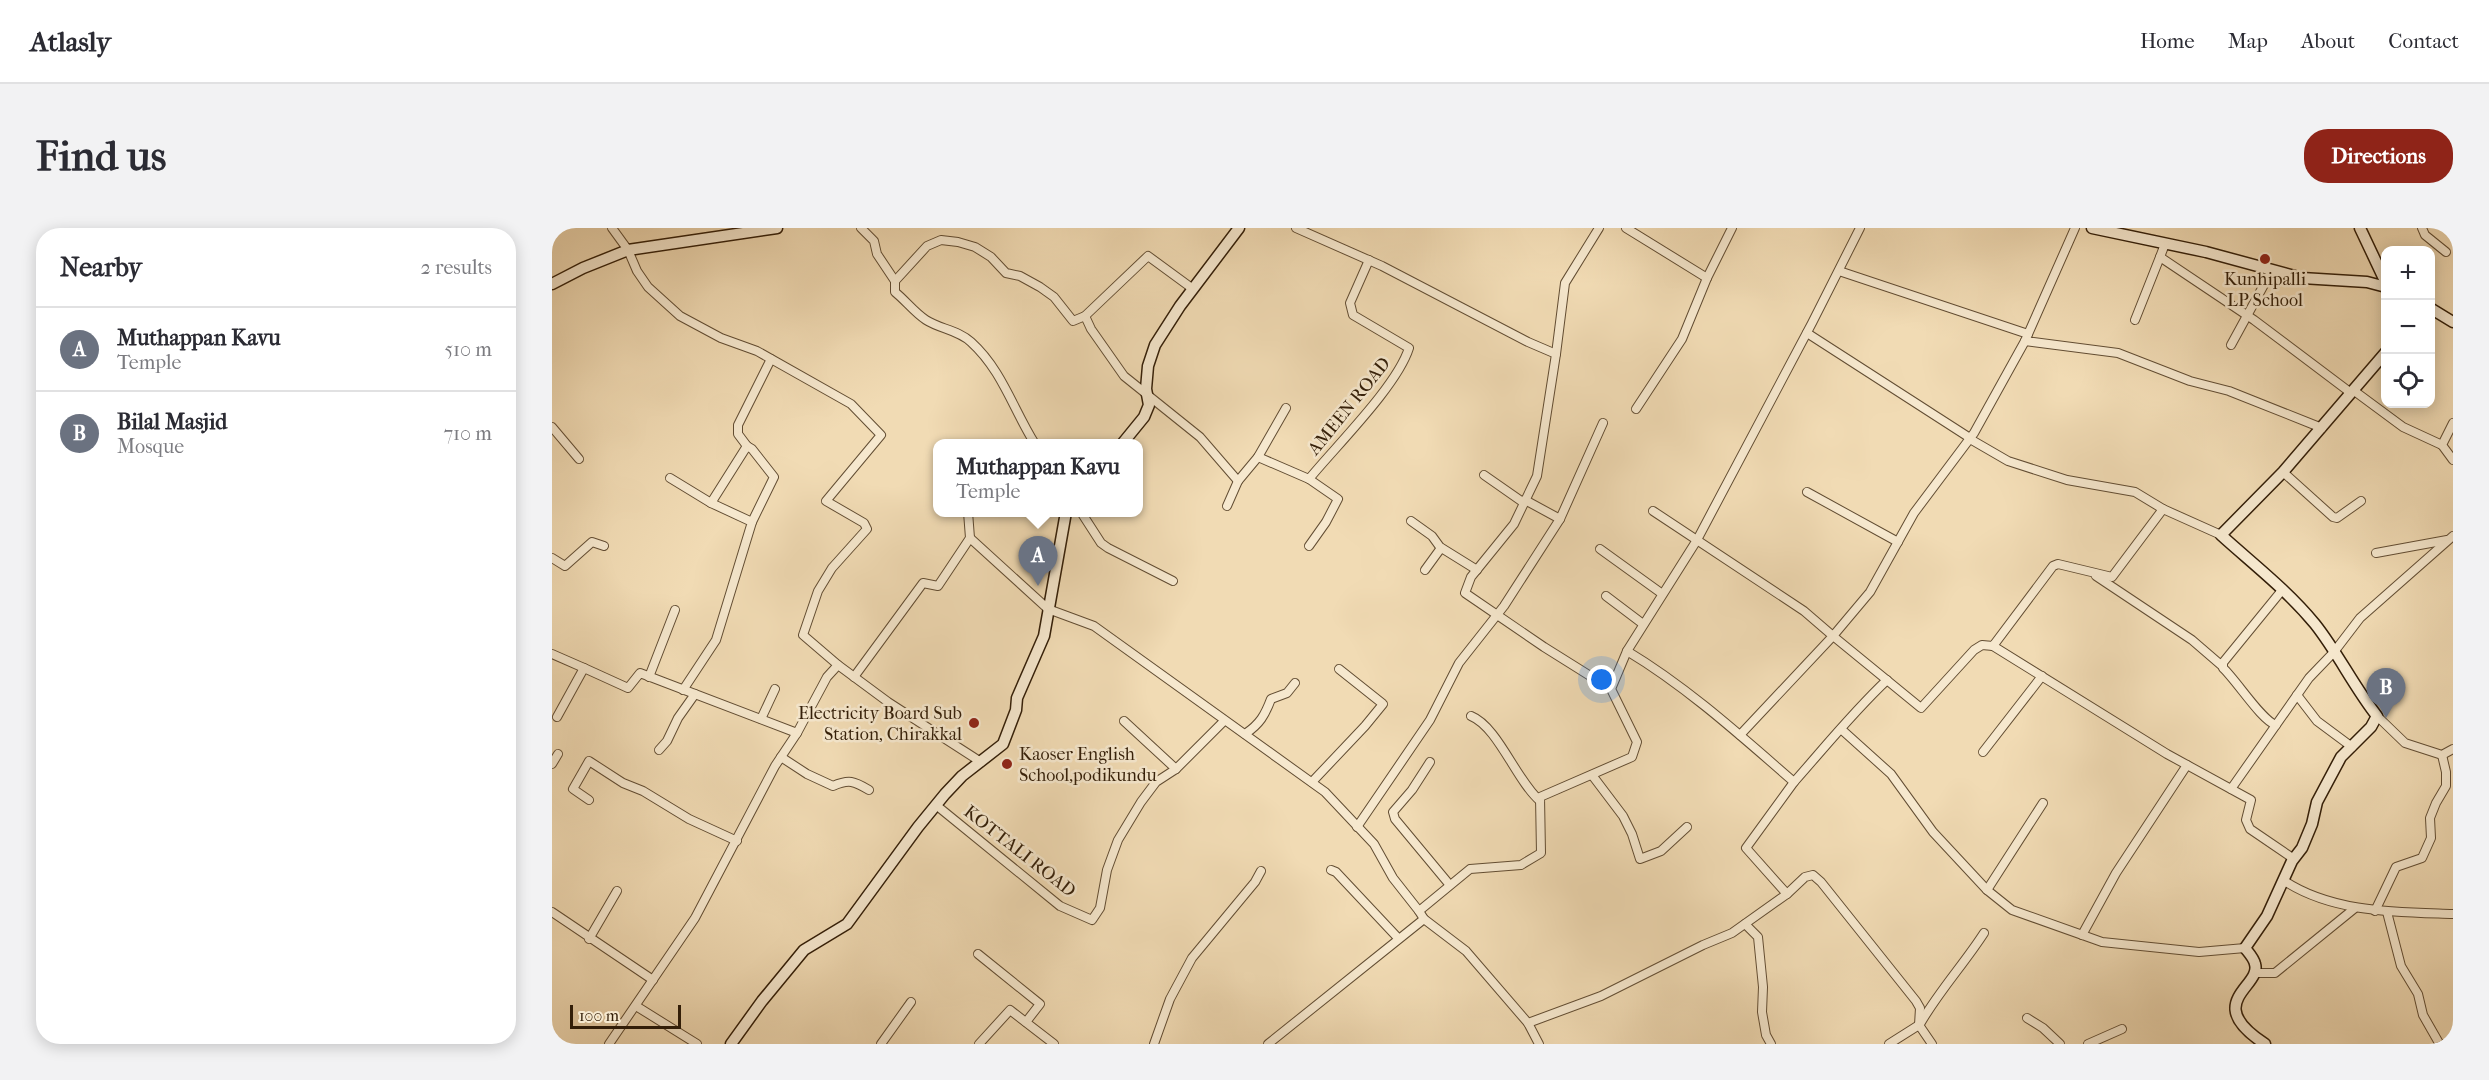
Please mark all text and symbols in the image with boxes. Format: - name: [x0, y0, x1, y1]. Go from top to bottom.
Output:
- text: Atlasly: [30, 25, 111, 58]
- text: Home: [2140, 29, 2195, 53]
- text: Map: [2228, 29, 2268, 53]
- text: About: [2301, 29, 2355, 53]
- text: Contact: [2388, 29, 2459, 53]
- button: Directions: [2304, 129, 2453, 183]
- text: Find us: [36, 132, 166, 181]
- map controls: [2381, 246, 2435, 408]
- button: +: [2381, 246, 2435, 300]
- text: Nearby: [60, 252, 142, 283]
- marker: Kunhipalli LP School: [2258, 252, 2272, 266]
- text: 2 results: [421, 256, 492, 279]
- place label: Kunhipalli LP School: [2224, 269, 2307, 311]
- button: −: [2381, 300, 2435, 354]
- text: Muthappan Kavu: [117, 325, 281, 351]
- text: A: [73, 338, 86, 361]
- text: 510 m: [444, 338, 492, 361]
- text: Temple: [117, 351, 181, 374]
- street label: AMEEN ROAD: [1303, 353, 1395, 460]
- button: locate: [2381, 354, 2435, 408]
- text: Bilal Masjid: [117, 409, 227, 435]
- text: B: [73, 422, 86, 445]
- text: 710 m: [443, 422, 492, 445]
- text: Mosque: [117, 435, 184, 458]
- popup: [933, 439, 1143, 517]
- text: Muthappan Kavu: [956, 454, 1120, 480]
- text: Temple: [956, 480, 1020, 503]
- pin: A: [1018, 536, 1058, 586]
- your location: [1587, 665, 1616, 694]
- pin: B: [2366, 668, 2406, 718]
- place label: Electricity Board Sub Station, Chirakkal: [798, 703, 962, 745]
- marker: Electricity Board Sub Station, Chirakkal: [967, 716, 981, 730]
- place label: Kaoser English School,podikundu: [1019, 744, 1157, 786]
- marker: Kaoser English School,podikundu: [1000, 757, 1014, 771]
- street label: KOTTALI ROAD: [960, 801, 1080, 902]
- scale bar: [570, 1002, 681, 1030]
- text: 100 m: [579, 1006, 619, 1025]

